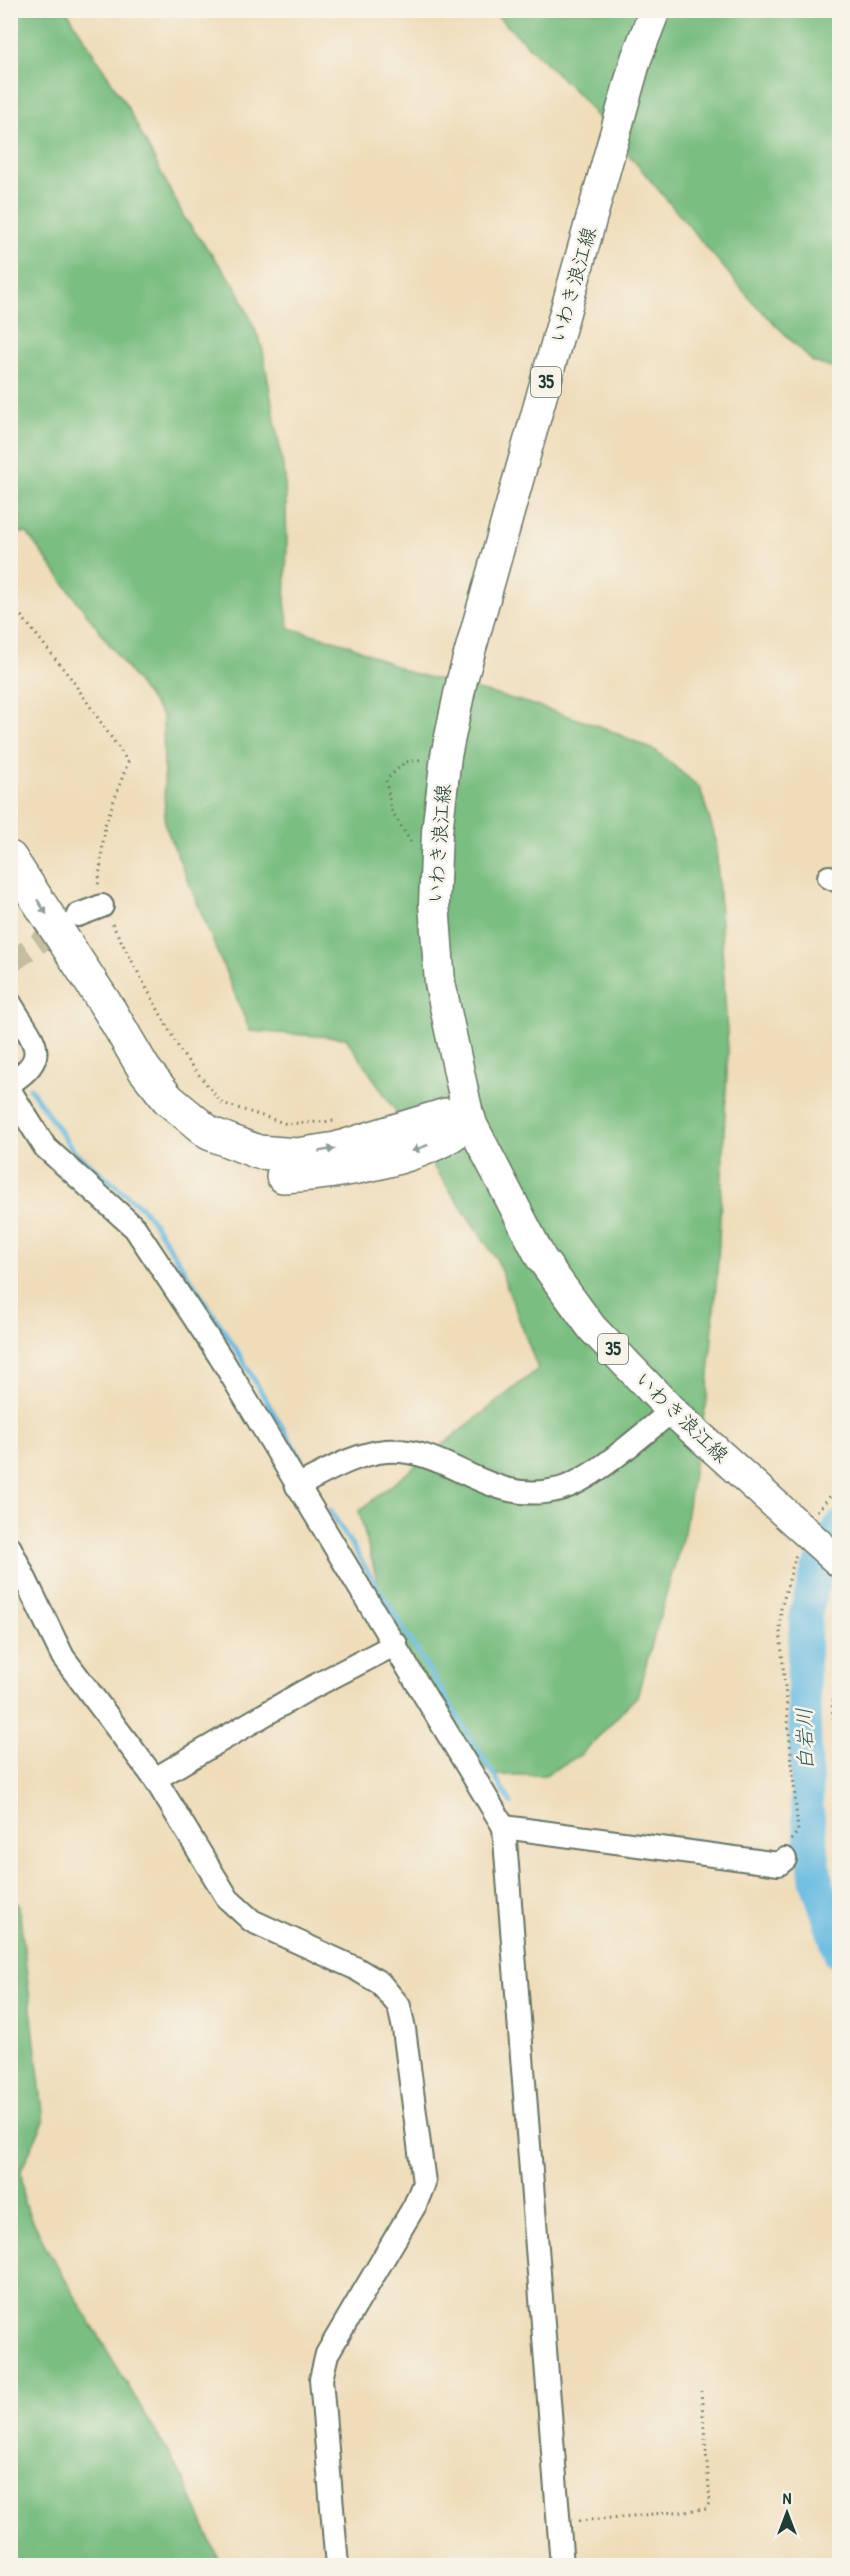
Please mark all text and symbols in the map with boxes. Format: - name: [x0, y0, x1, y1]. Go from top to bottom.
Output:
- street label: いわき浪江線: [543, 223, 602, 346]
- road number: 35: [531, 367, 561, 397]
- street label: いわき浪江線: [421, 783, 456, 905]
- one-way arrow: [37, 899, 48, 916]
- one-way arrow: [411, 1144, 429, 1153]
- one-way arrow: [318, 1145, 337, 1154]
- road number: 35: [598, 1334, 628, 1364]
- street label: いわき浪江線: [630, 1365, 735, 1468]
- water label: 白岩川: [789, 1707, 820, 1771]
- north arrow: [757, 2483, 817, 2543]
- text: N: [783, 2487, 792, 2509]

